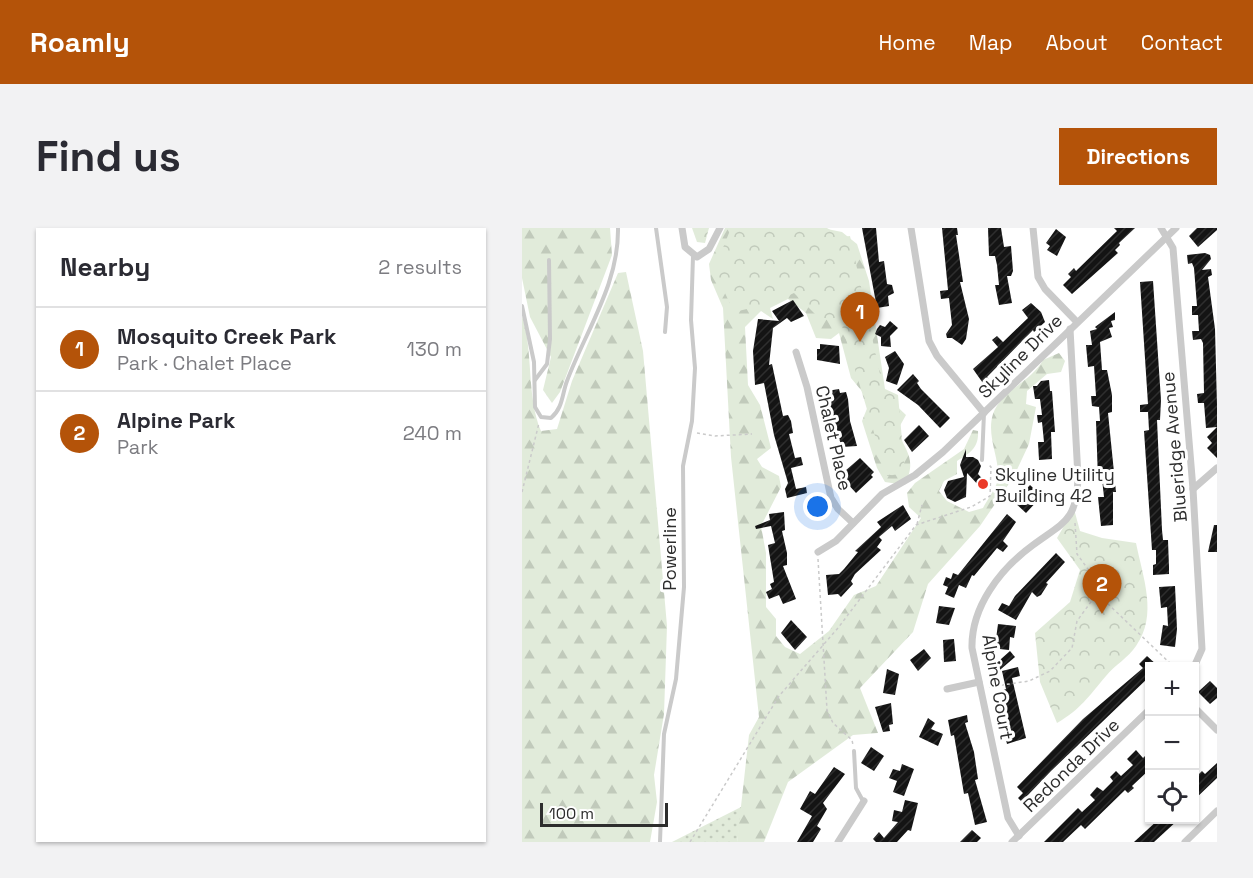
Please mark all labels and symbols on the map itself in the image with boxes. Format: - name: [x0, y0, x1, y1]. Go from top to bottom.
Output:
- pin: 1: [840, 292, 880, 342]
- street label: Skyline Drive: [973, 309, 1067, 403]
- street label: Blueridge Avenue: [1156, 371, 1192, 523]
- street label: Chalet Place: [811, 383, 857, 493]
- place label: Skyline Utility Building 42: [995, 463, 1115, 507]
- marker: Skyline Utility Building 42: [976, 477, 990, 491]
- your location: [803, 492, 832, 521]
- street label: Powerline: [658, 507, 681, 591]
- pin: 2: [1082, 564, 1122, 614]
- street label: Alpine Court: [977, 632, 1019, 742]
- street label: Redonda Drive: [1018, 713, 1124, 817]
- scale bar: [540, 800, 668, 828]

